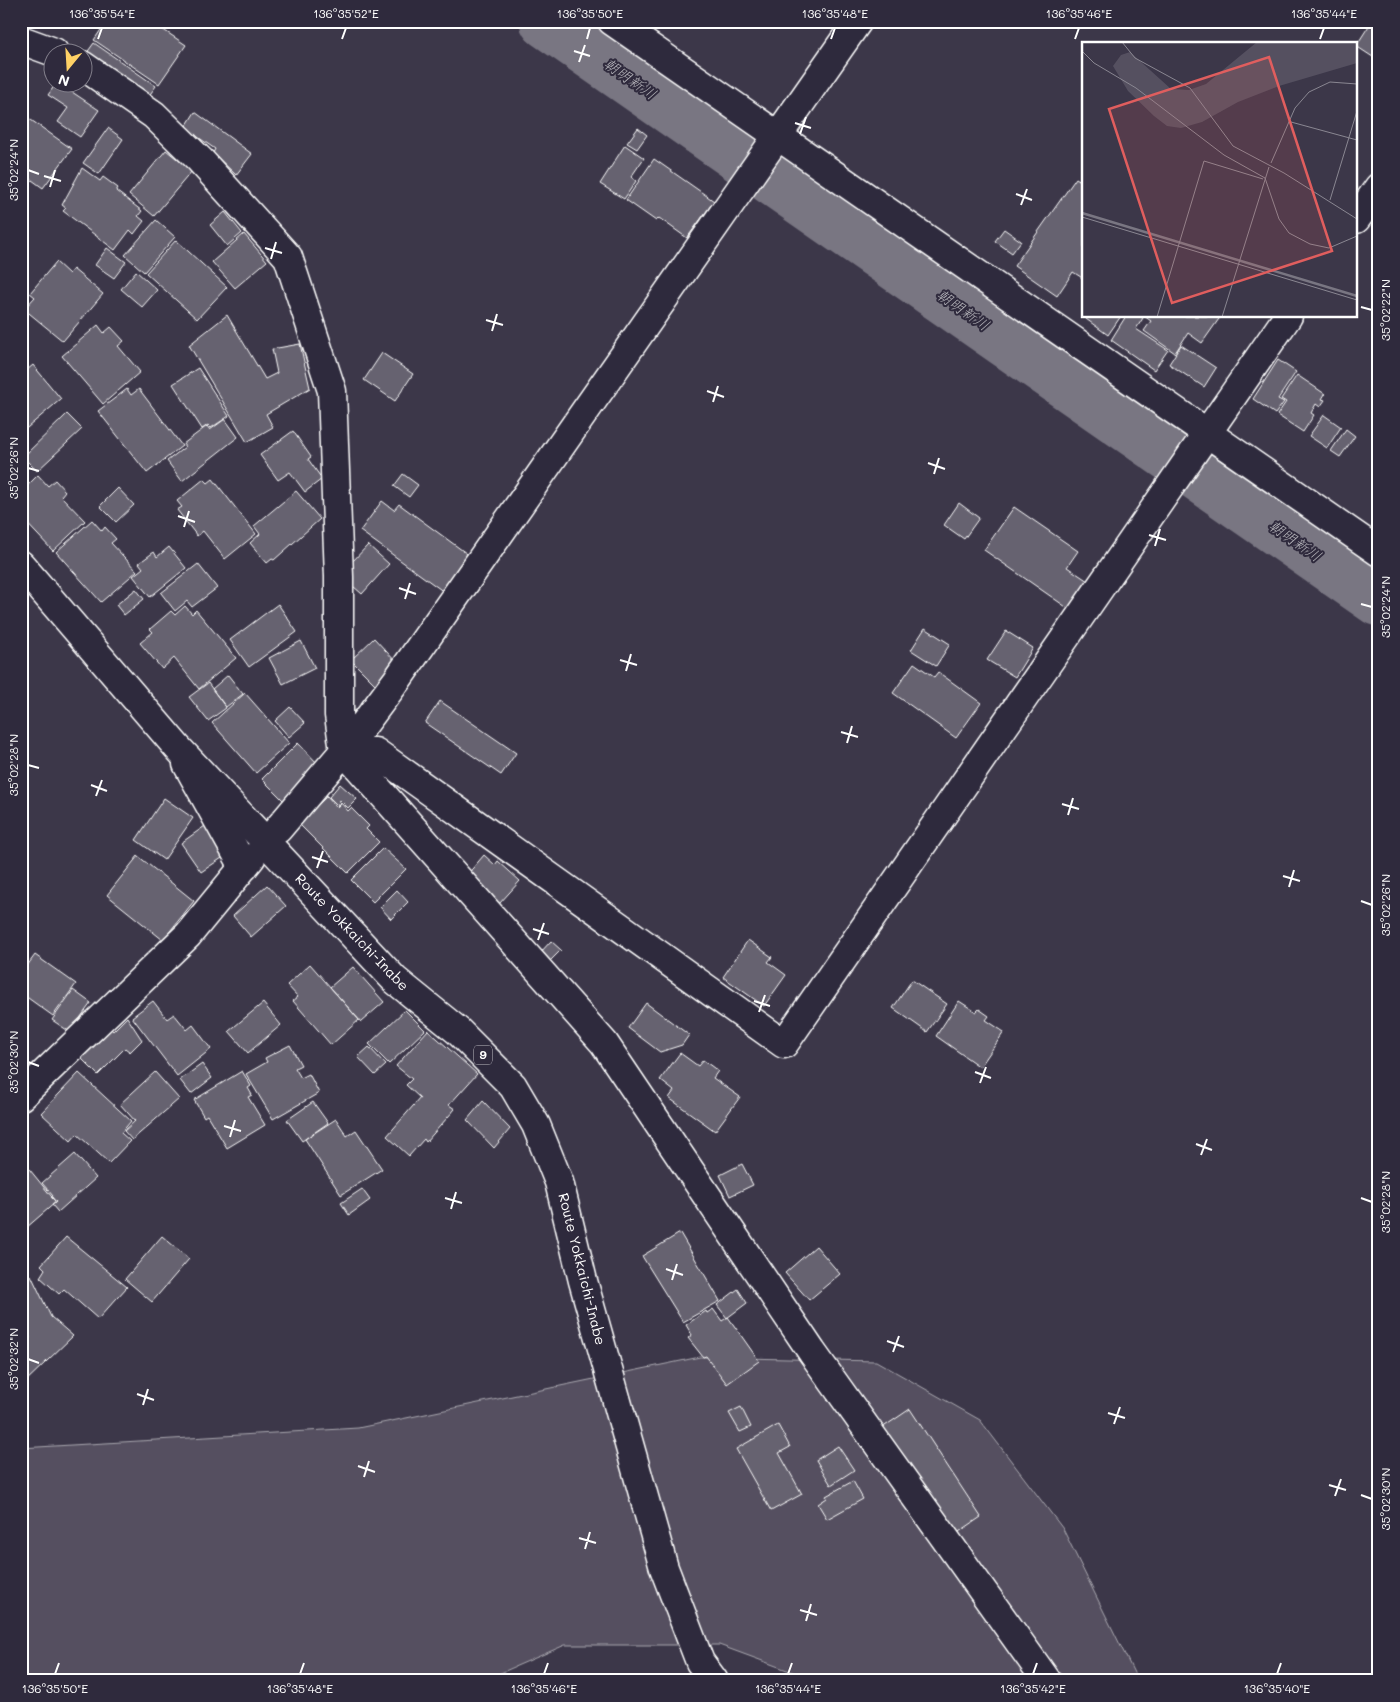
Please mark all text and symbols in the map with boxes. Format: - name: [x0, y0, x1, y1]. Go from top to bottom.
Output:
- text: 136°35'54"E: [69, 5, 135, 21]
- text: 136°35'52"E: [313, 5, 379, 21]
- text: 136°35'50"E: [557, 5, 623, 21]
- text: 136°35'48"E: [802, 5, 868, 21]
- text: 136°35'46"E: [1046, 5, 1112, 21]
- text: 136°35'44"E: [1291, 5, 1357, 21]
- north arrow: [42, 42, 92, 92]
- inset map: [1082, 42, 1358, 318]
- water label: 朝明新川: [600, 53, 661, 104]
- text: N: [56, 70, 72, 92]
- text: 35°02'24"N: [5, 139, 21, 201]
- text: 35°02'22"N: [1377, 279, 1393, 341]
- water label: 朝明新川: [933, 284, 994, 335]
- text: 35°02'26"N: [5, 437, 21, 499]
- water label: 朝明新川: [1265, 515, 1326, 566]
- text: 35°02'24"N: [1377, 576, 1393, 638]
- text: 35°02'28"N: [5, 734, 21, 796]
- street label: Route Yokkaichi-Inabe: [291, 869, 413, 994]
- text: 35°02'26"N: [1377, 874, 1393, 936]
- text: 35°02'30"N: [5, 1031, 21, 1093]
- road number: 9: [474, 1046, 492, 1064]
- text: 35°02'28"N: [1377, 1171, 1393, 1233]
- street label: Route Yokkaichi-Inabe: [554, 1191, 611, 1347]
- text: 35°02'32"N: [5, 1328, 21, 1390]
- text: 35°02'30"N: [1377, 1468, 1393, 1530]
- text: 136°35'50"E: [22, 1680, 88, 1696]
- text: 136°35'48"E: [267, 1680, 333, 1696]
- text: 136°35'46"E: [511, 1680, 577, 1696]
- text: 136°35'44"E: [755, 1680, 821, 1696]
- text: 136°35'42"E: [1000, 1680, 1066, 1696]
- text: 136°35'40"E: [1244, 1680, 1310, 1696]

